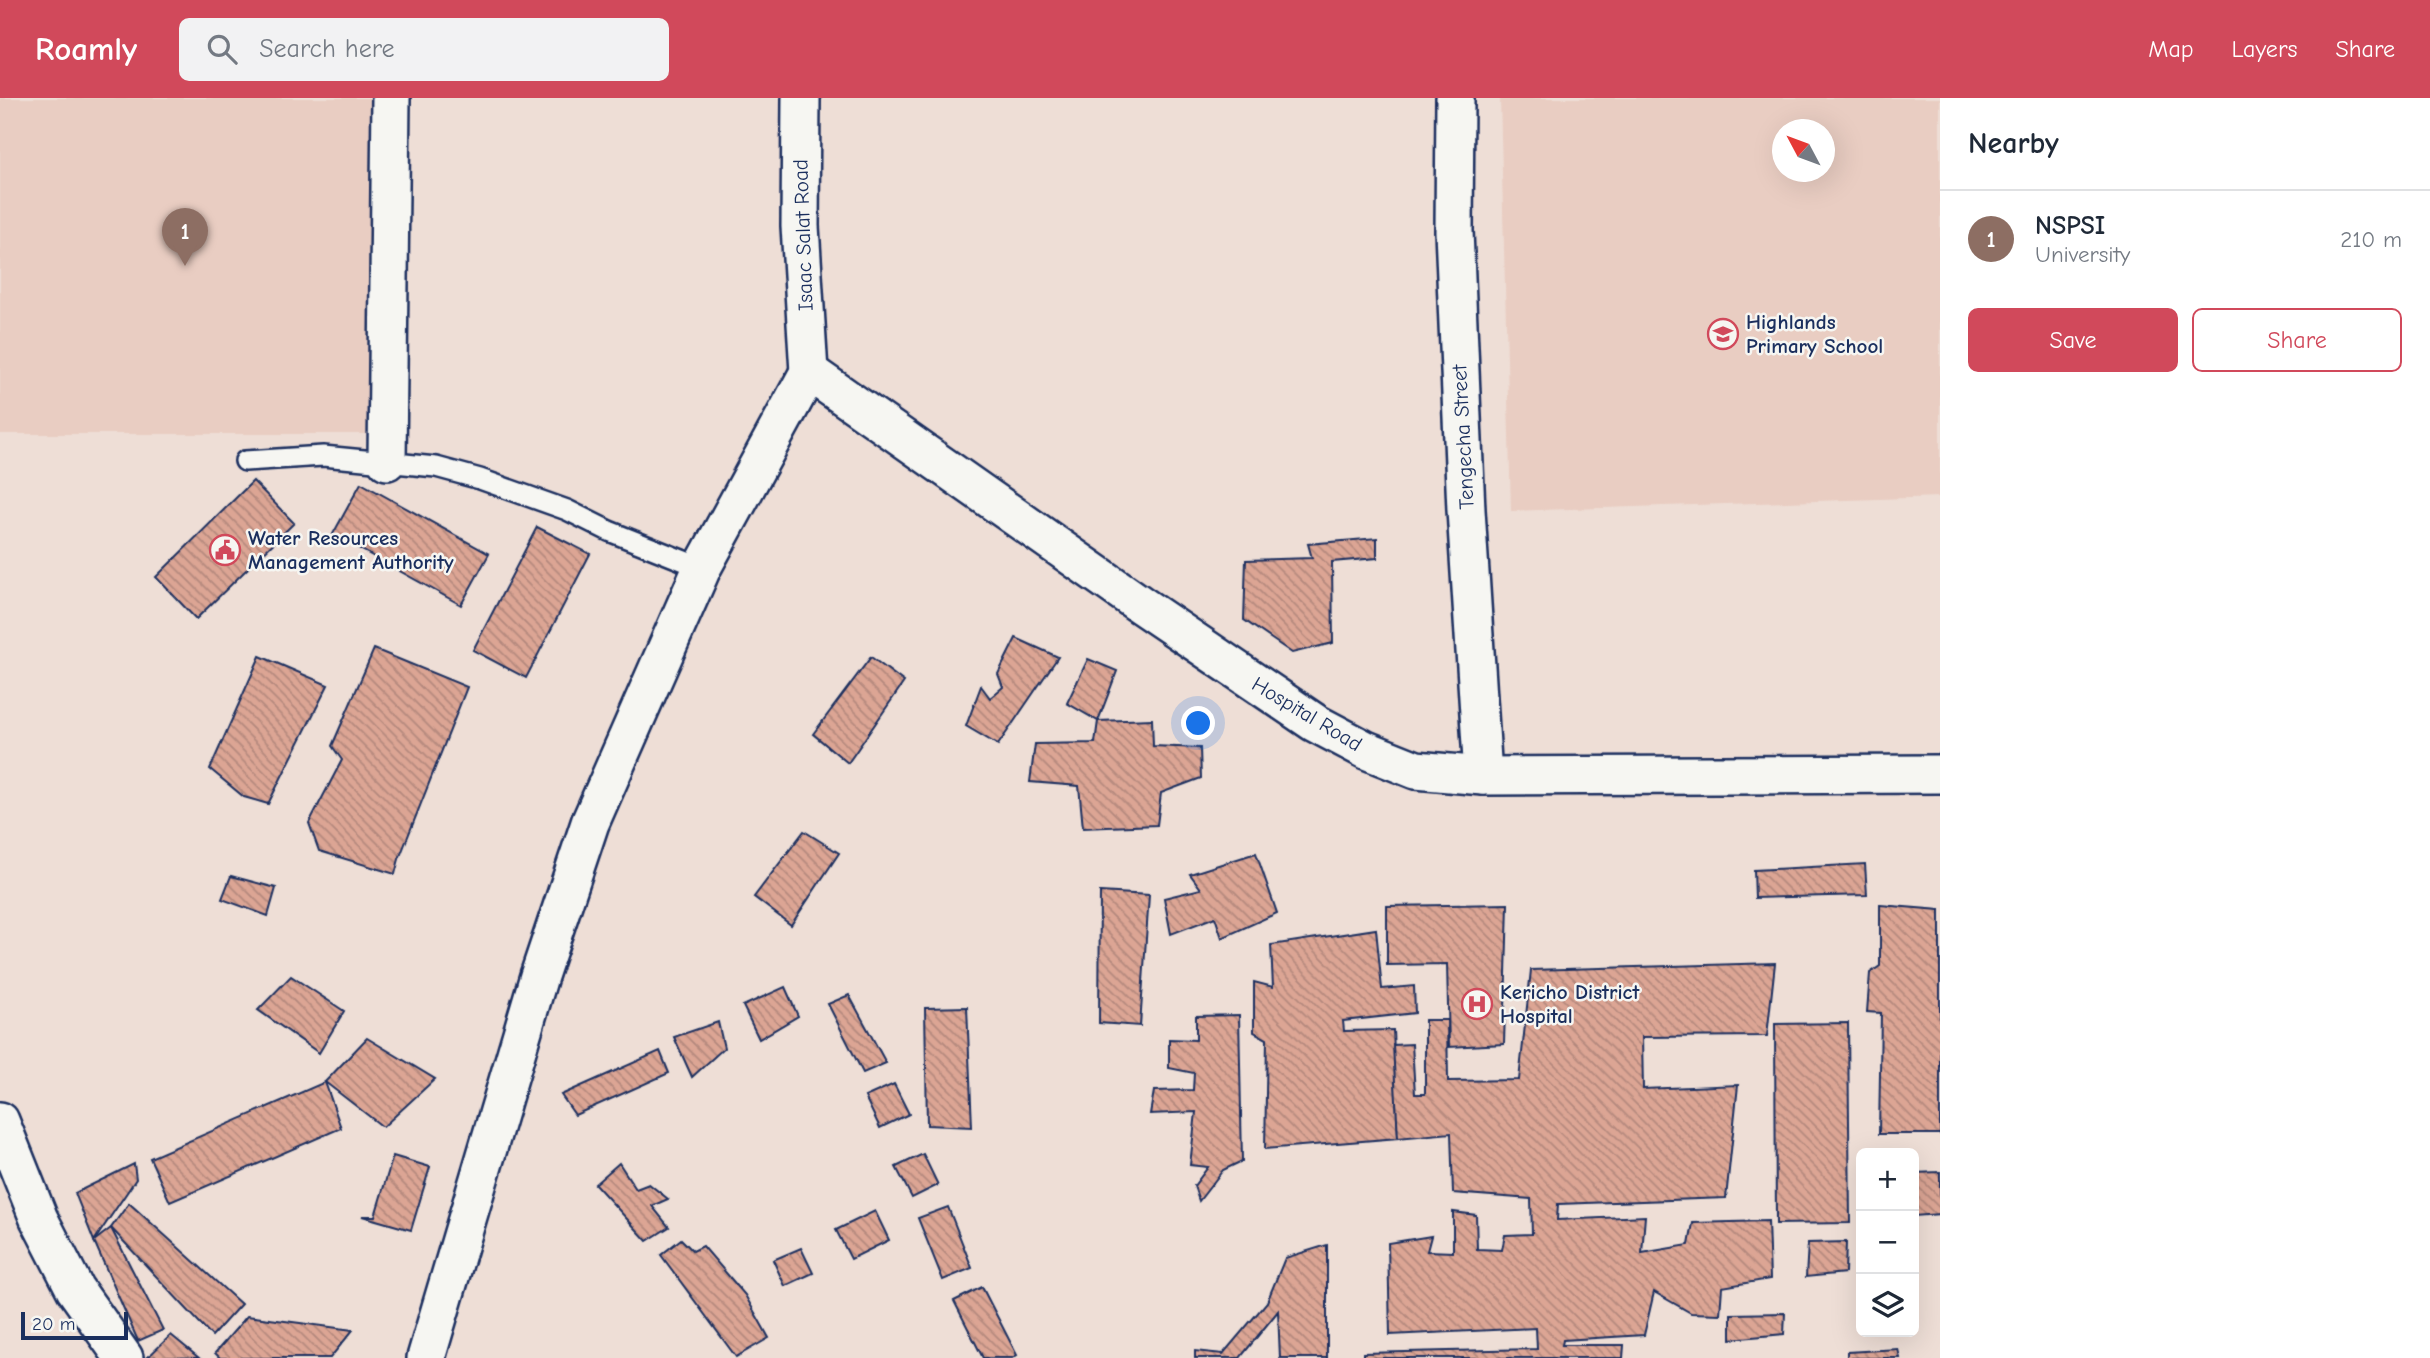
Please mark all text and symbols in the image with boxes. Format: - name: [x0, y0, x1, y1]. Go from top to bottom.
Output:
- search box: [179, 18, 669, 81]
- text: Roamly: [35, 30, 137, 68]
- icon: search: [203, 30, 241, 68]
- text: Search here: [259, 34, 395, 64]
- text: Map: [2148, 35, 2194, 63]
- text: Layers: [2232, 35, 2297, 63]
- text: Share: [2335, 35, 2395, 63]
- north arrow: [1772, 119, 1835, 182]
- text: Nearby: [1968, 126, 2059, 161]
- street label: Isaac Salat Road: [788, 159, 818, 311]
- pin: 1: [162, 208, 208, 266]
- text: NSPSI: [2035, 211, 2105, 241]
- text: 1: [1986, 226, 1996, 253]
- text: 210 m: [2340, 226, 2402, 253]
- text: University: [2035, 241, 2130, 268]
- button: Save: [1968, 308, 2178, 372]
- button: Share: [2192, 308, 2402, 372]
- place label: Highlands Primary School: [1746, 310, 1883, 358]
- school or university icon: Highlands Primary School: [1706, 317, 1740, 351]
- street label: Tengecha Street: [1447, 363, 1479, 510]
- place label: Water Resources Management Authority: [248, 526, 454, 574]
- public building icon: Water Resources Management Authority: [208, 533, 242, 567]
- street label: Hospital Road: [1248, 672, 1366, 756]
- your location: [1181, 706, 1215, 740]
- place label: Kericho District Hospital: [1500, 980, 1640, 1028]
- hospital icon: Kericho District Hospital: [1460, 987, 1494, 1021]
- map controls: [1856, 1148, 1919, 1337]
- button: +: [1856, 1148, 1919, 1211]
- button: −: [1856, 1211, 1919, 1274]
- button: layers: [1856, 1274, 1919, 1337]
- scale bar: [21, 1309, 128, 1341]
- text: 20 m: [32, 1313, 76, 1335]

